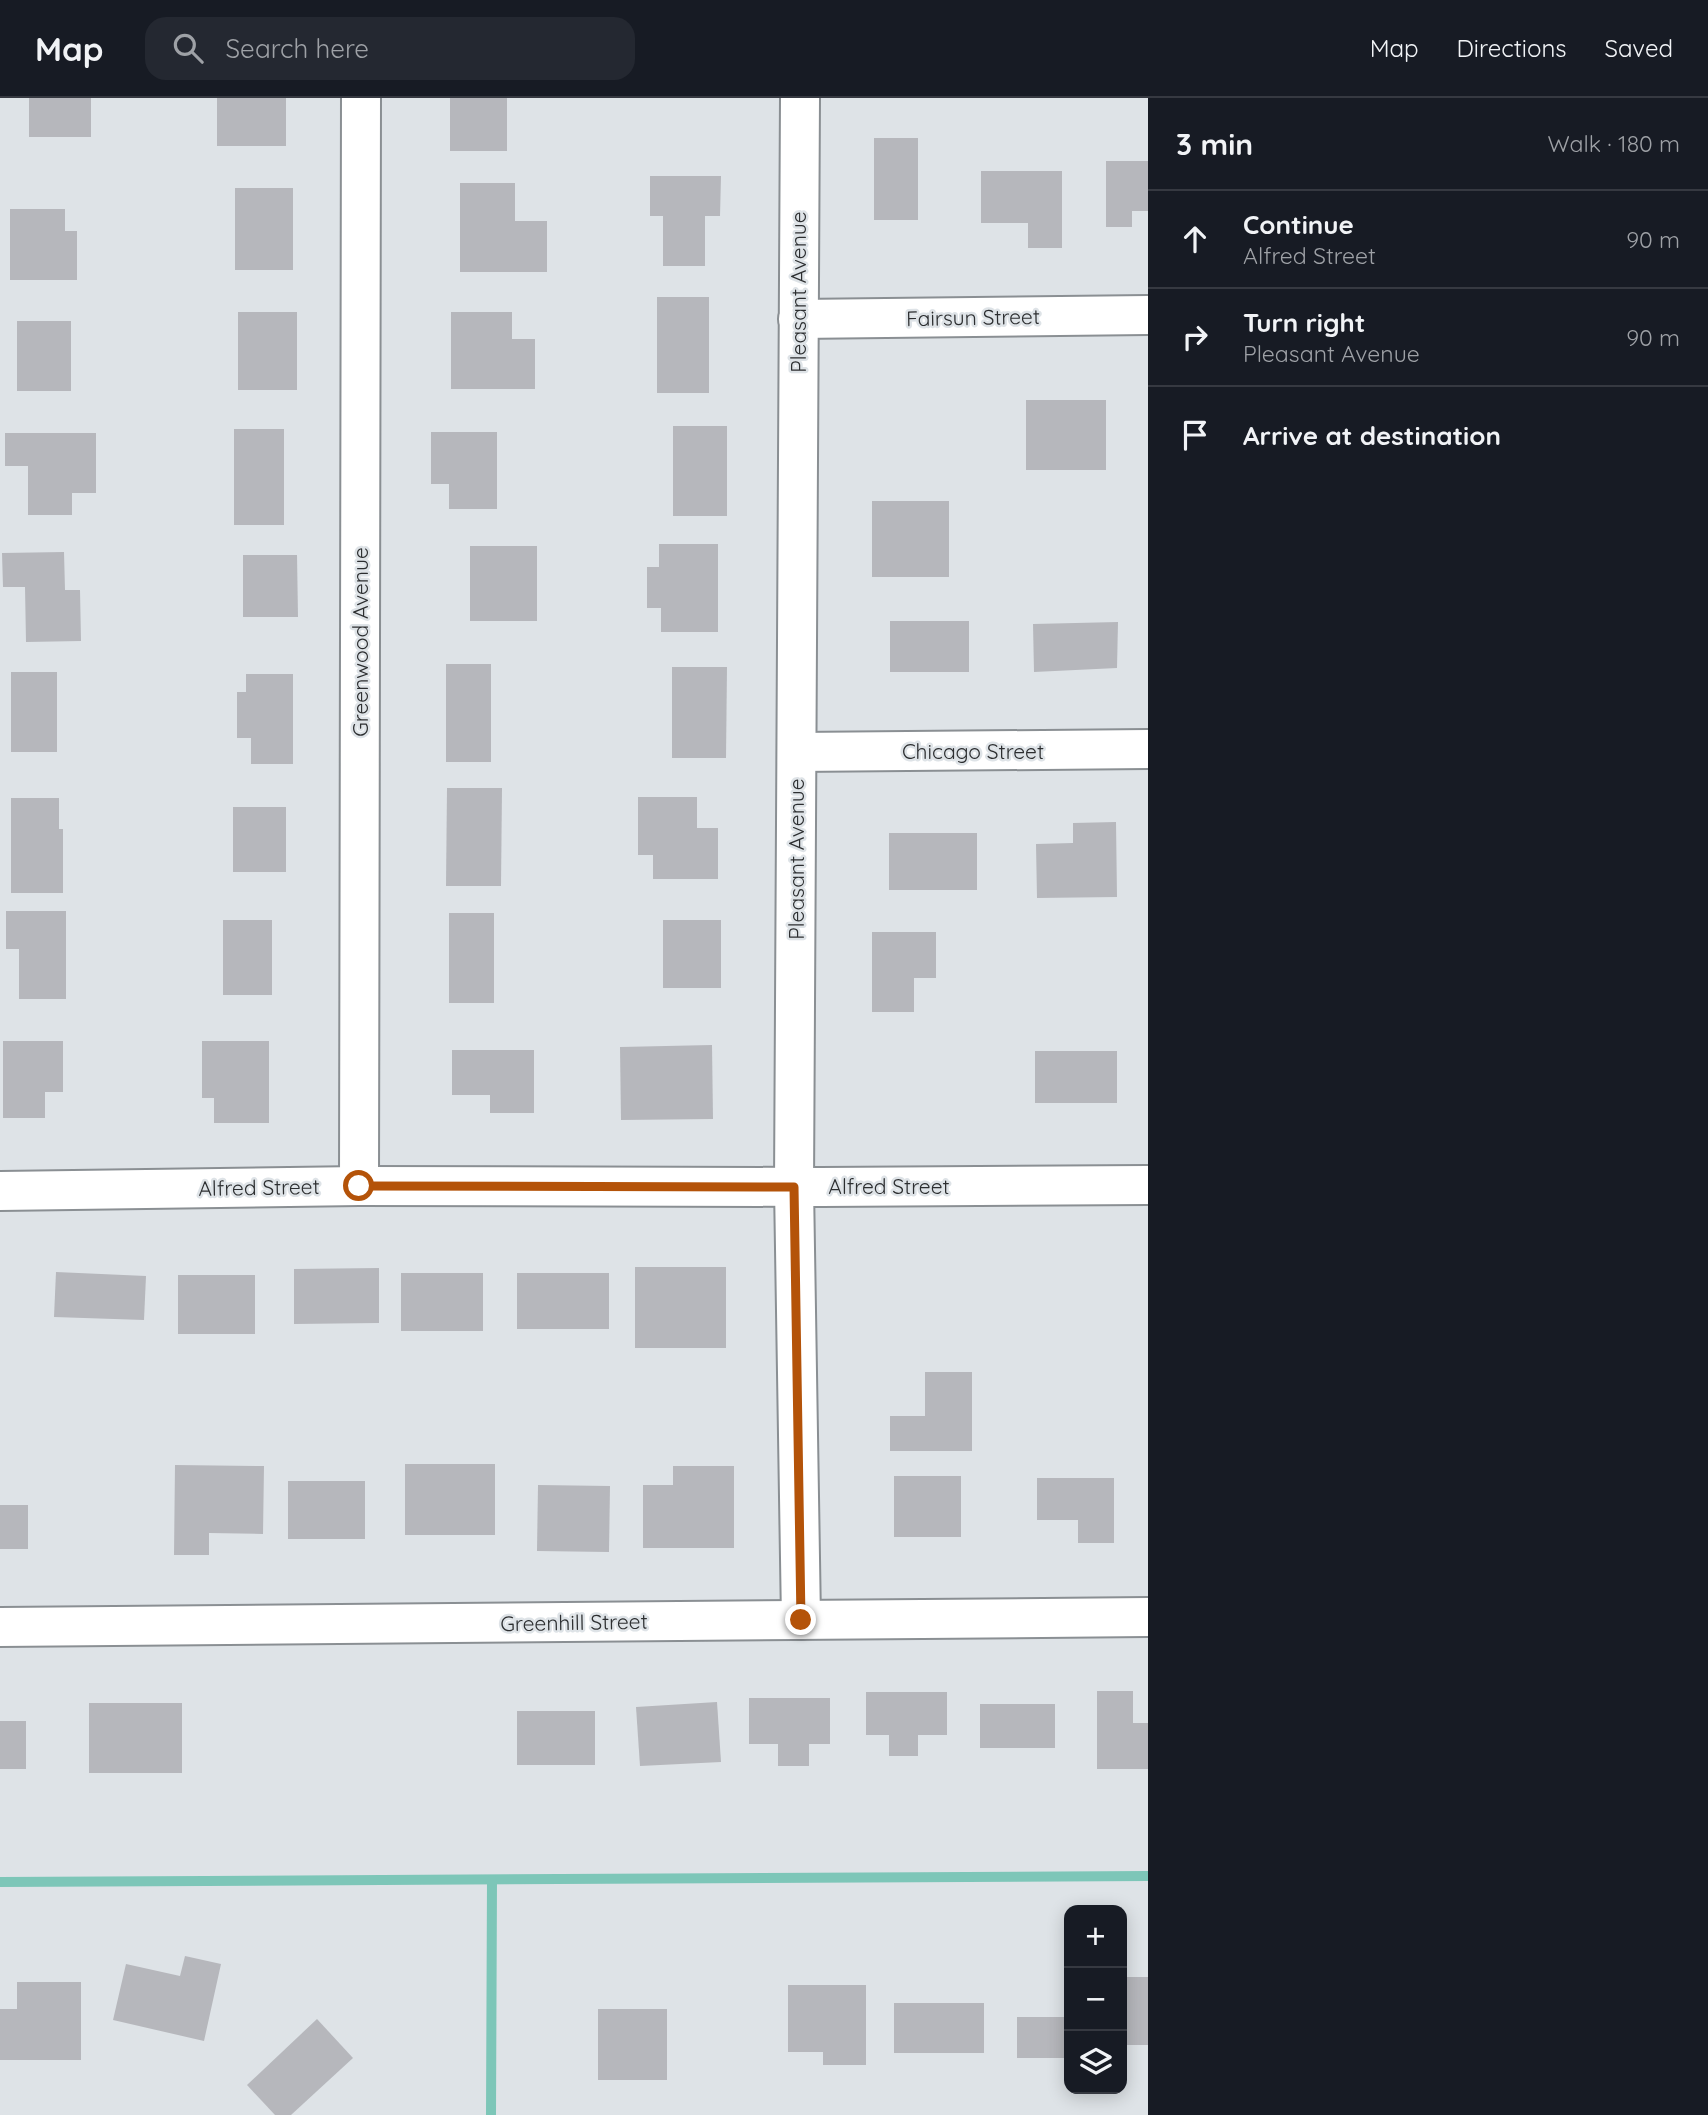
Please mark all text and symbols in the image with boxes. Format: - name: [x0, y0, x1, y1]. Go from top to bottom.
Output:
- search box: [145, 17, 635, 80]
- text: Map: [35, 28, 103, 69]
- icon: search: [169, 29, 207, 67]
- text: Search here: [225, 32, 369, 65]
- text: Map: [1370, 33, 1419, 63]
- text: Directions: [1457, 33, 1567, 63]
- text: Saved: [1605, 33, 1673, 63]
- text: 3 min: [1176, 125, 1253, 163]
- text: Walk · 180 m: [1548, 129, 1680, 158]
- text: Continue: [1243, 208, 1354, 241]
- street label: Pleasant Avenue: [785, 211, 811, 373]
- icon: ahead: [1176, 220, 1214, 258]
- text: 90 m: [1626, 225, 1680, 254]
- text: Alfred Street: [1243, 241, 1376, 270]
- street label: Fairsun Street: [906, 303, 1040, 331]
- text: Turn right: [1243, 306, 1365, 339]
- icon: right: [1176, 318, 1214, 356]
- text: 90 m: [1626, 323, 1680, 352]
- text: Pleasant Avenue: [1243, 339, 1420, 368]
- icon: arrive: [1176, 416, 1214, 454]
- text: Arrive at destination: [1243, 419, 1501, 452]
- street label: Greenwood Avenue: [347, 547, 373, 737]
- street label: Chicago Street: [902, 738, 1044, 764]
- street label: Pleasant Avenue: [783, 778, 809, 940]
- route start: [343, 1170, 374, 1201]
- street label: Alfred Street: [198, 1173, 320, 1201]
- street label: Alfred Street: [828, 1173, 950, 1199]
- route end: [785, 1604, 816, 1635]
- street label: Greenhill Street: [500, 1608, 648, 1636]
- map controls: [1064, 1905, 1127, 2094]
- button: +: [1064, 1905, 1127, 1968]
- button: −: [1064, 1968, 1127, 2031]
- button: layers: [1064, 2031, 1127, 2094]

